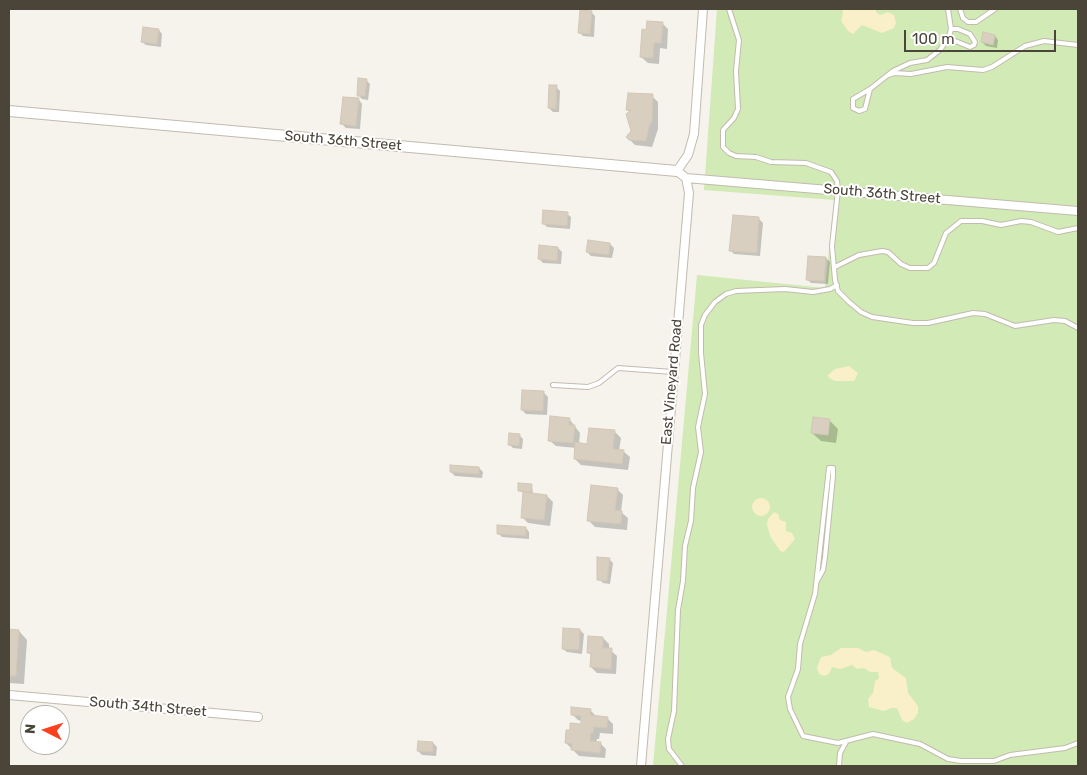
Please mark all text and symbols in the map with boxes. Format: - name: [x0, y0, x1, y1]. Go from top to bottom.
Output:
- scale bar: [907, 20, 1060, 52]
- text: 100 m: [912, 30, 954, 48]
- street label: South 36th Street: [284, 128, 402, 154]
- street label: South 36th Street: [823, 181, 941, 207]
- street label: East Vineyard Road: [658, 318, 686, 446]
- street label: South 34th Street: [89, 694, 207, 720]
- north arrow: [20, 705, 70, 755]
- text: N: [22, 723, 39, 735]

